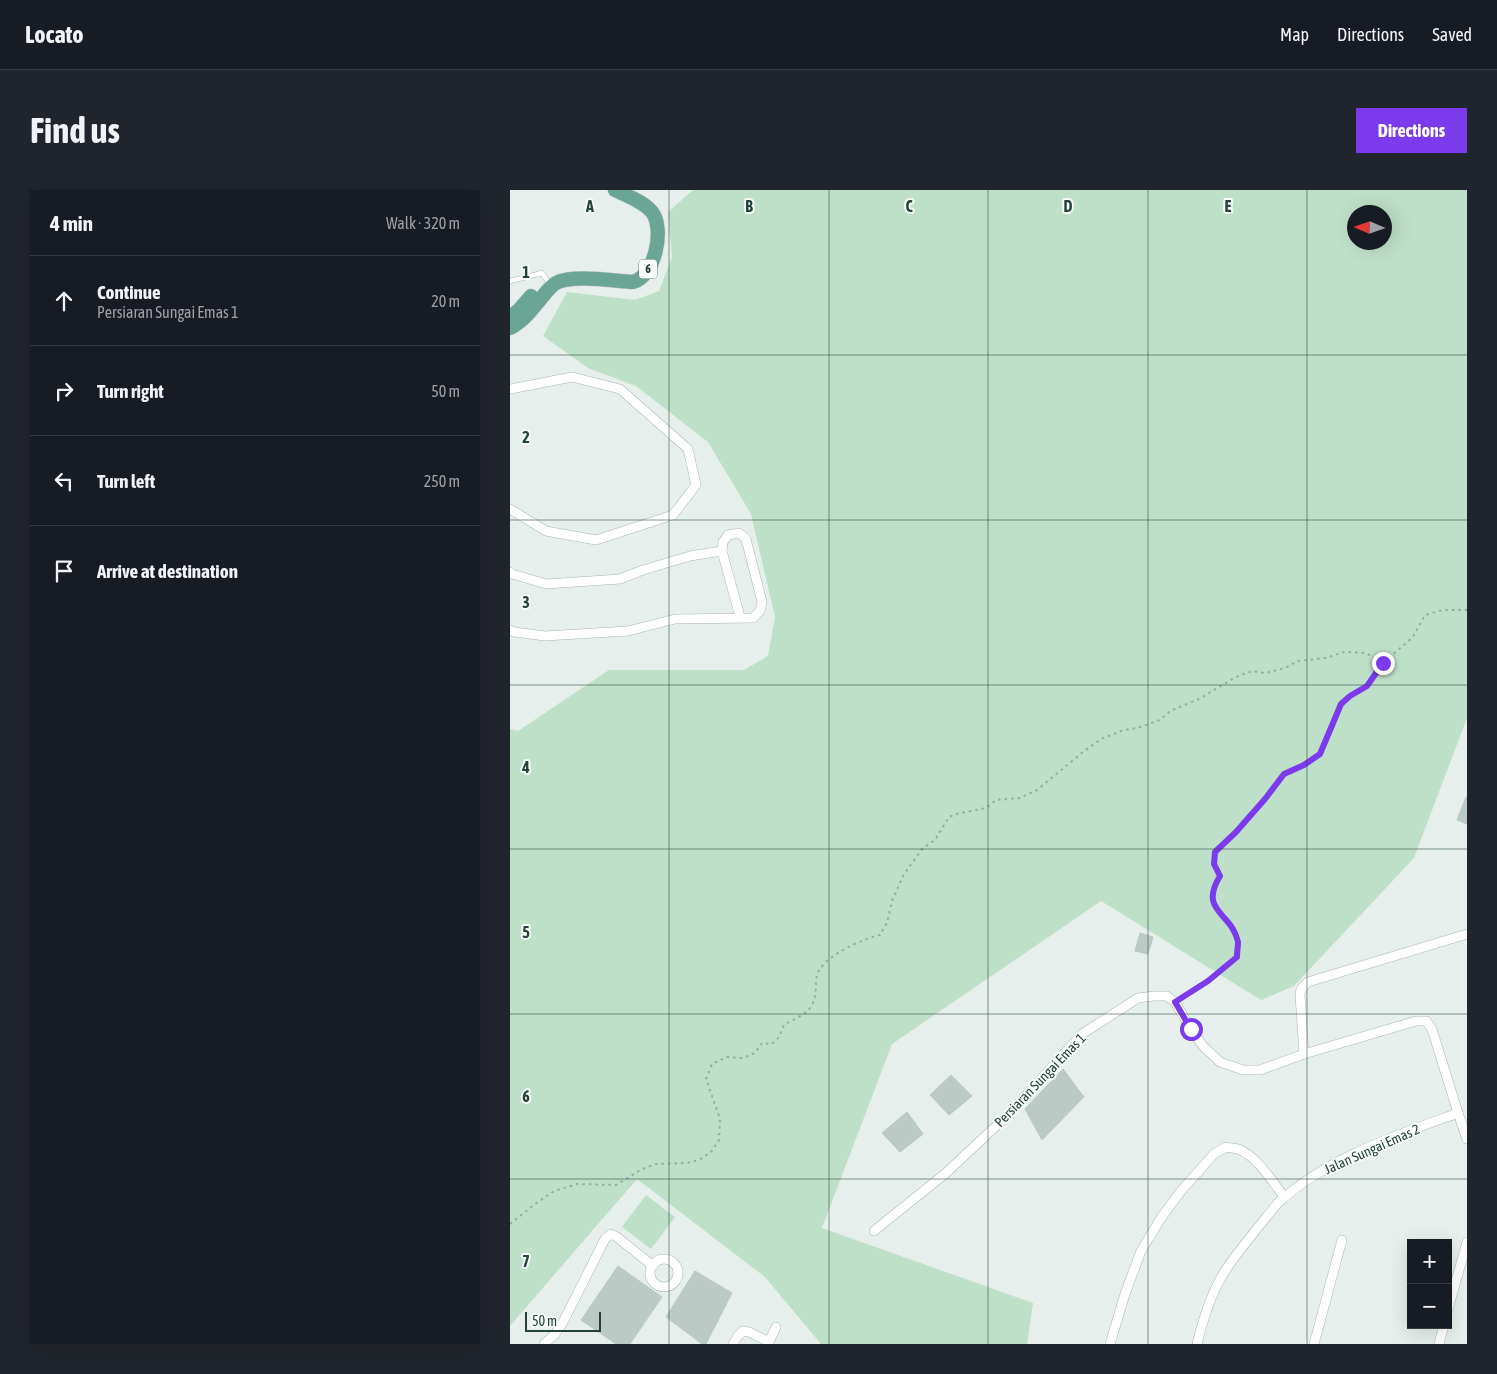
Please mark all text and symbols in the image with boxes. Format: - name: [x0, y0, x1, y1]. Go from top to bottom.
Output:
- text: Locato: [25, 21, 84, 48]
- text: Map: [1280, 24, 1309, 45]
- text: Directions: [1337, 24, 1404, 45]
- text: Saved: [1432, 24, 1472, 45]
- button: Directions: [1356, 108, 1467, 153]
- text: Find us: [30, 110, 120, 150]
- text: A: [585, 197, 594, 215]
- text: B: [745, 197, 753, 215]
- text: C: [905, 197, 913, 215]
- text: D: [1064, 197, 1073, 215]
- text: E: [1225, 197, 1232, 215]
- north arrow: [1347, 205, 1392, 250]
- text: 4 min: [50, 211, 93, 235]
- text: Walk · 320 m: [386, 214, 460, 232]
- road number: 6: [639, 260, 657, 278]
- text: 1: [522, 263, 530, 281]
- text: Continue: [97, 281, 161, 303]
- icon: ahead: [50, 287, 78, 315]
- text: 20 m: [431, 292, 460, 310]
- text: Persiaran Sungai Emas 1: [97, 303, 238, 321]
- icon: right: [50, 377, 78, 405]
- text: Turn right: [97, 380, 164, 402]
- text: 50 m: [431, 382, 460, 400]
- text: 2: [522, 428, 530, 446]
- icon: left: [50, 467, 78, 495]
- text: Turn left: [97, 470, 155, 492]
- text: 250 m: [424, 472, 460, 490]
- icon: arrive: [50, 557, 78, 585]
- text: Arrive at destination: [97, 560, 238, 582]
- text: 3: [522, 593, 530, 611]
- route end: [1372, 652, 1395, 675]
- text: 4: [521, 758, 530, 776]
- text: 5: [522, 923, 530, 941]
- route start: [1180, 1018, 1203, 1041]
- street label: Persiaran Sungai Emas 1: [991, 1030, 1089, 1130]
- text: 6: [522, 1087, 530, 1105]
- street label: Jalan Sungai Emas 2: [1322, 1121, 1422, 1177]
- map controls: [1407, 1239, 1452, 1329]
- button: +: [1407, 1239, 1452, 1284]
- text: 7: [522, 1252, 530, 1270]
- button: −: [1407, 1284, 1452, 1329]
- scale bar: [525, 1309, 601, 1332]
- text: 50 m: [532, 1313, 557, 1329]

